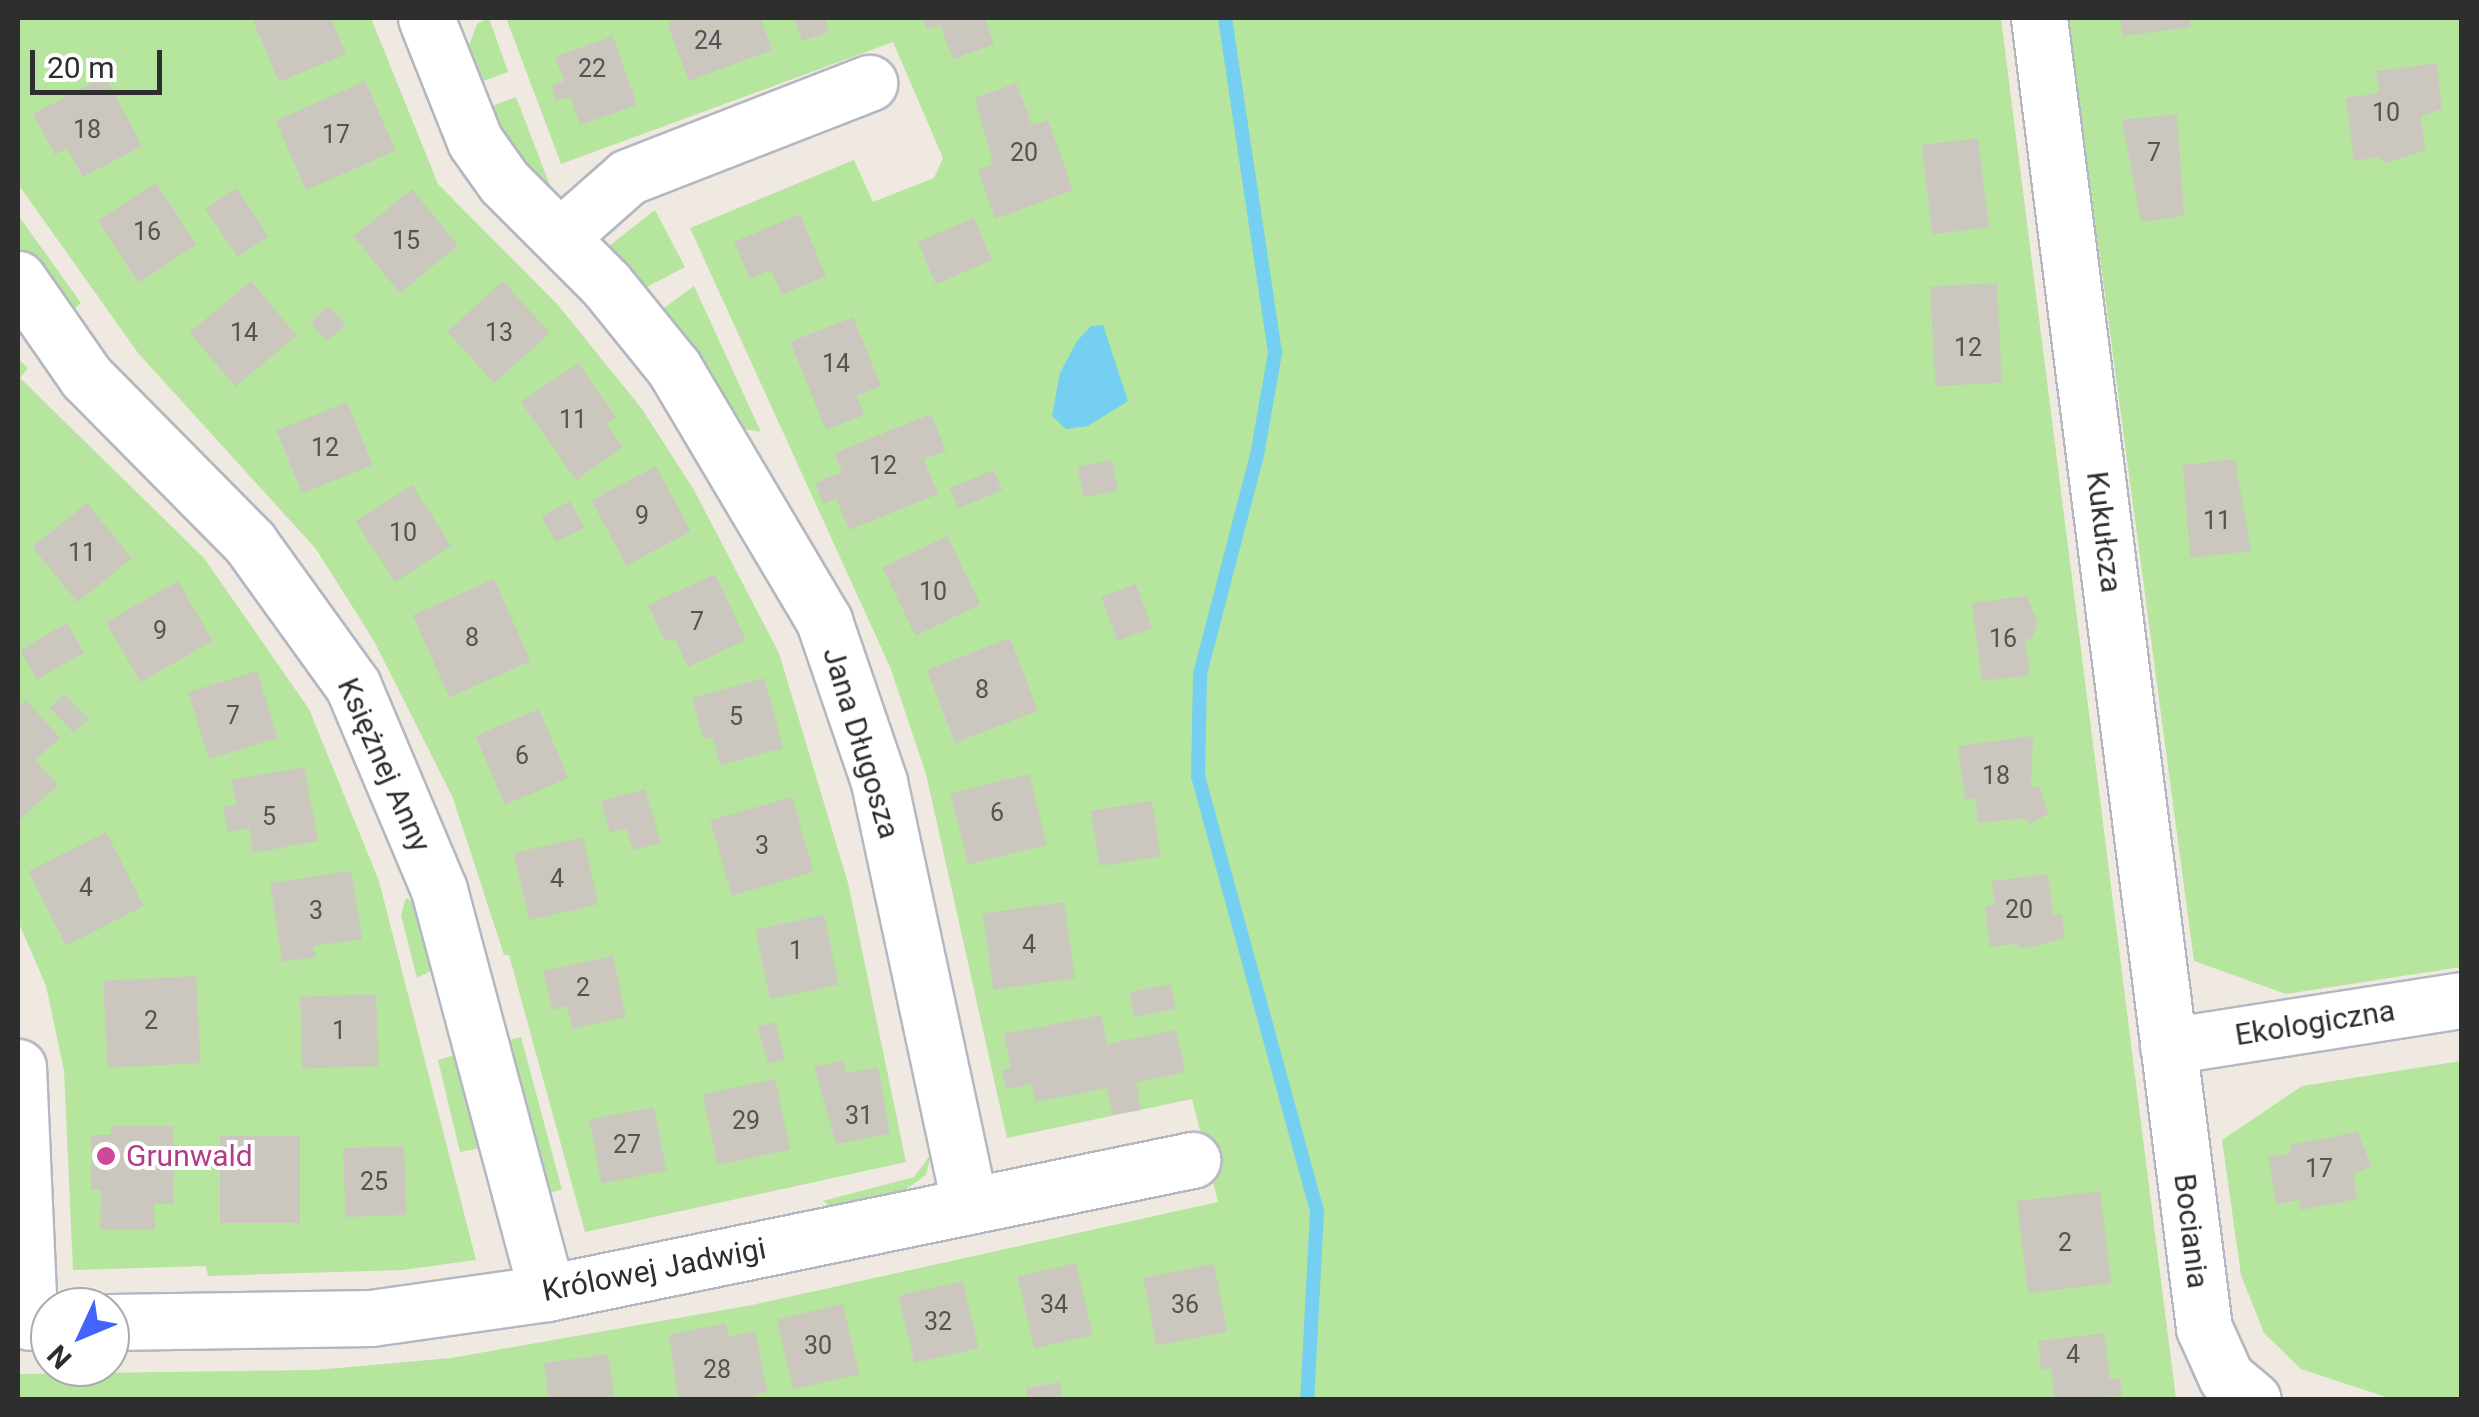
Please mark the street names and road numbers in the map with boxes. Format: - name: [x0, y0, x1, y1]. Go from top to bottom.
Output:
- street label: Kukułcza: [2079, 469, 2129, 595]
- street label: Jana Długosza: [815, 643, 907, 843]
- street label: Księżnej Anny: [330, 673, 438, 857]
- street label: Ekologiczna: [2232, 993, 2398, 1053]
- street label: Bociania: [2166, 1172, 2216, 1290]
- street label: Królowej Jadwigi: [539, 1231, 769, 1309]

